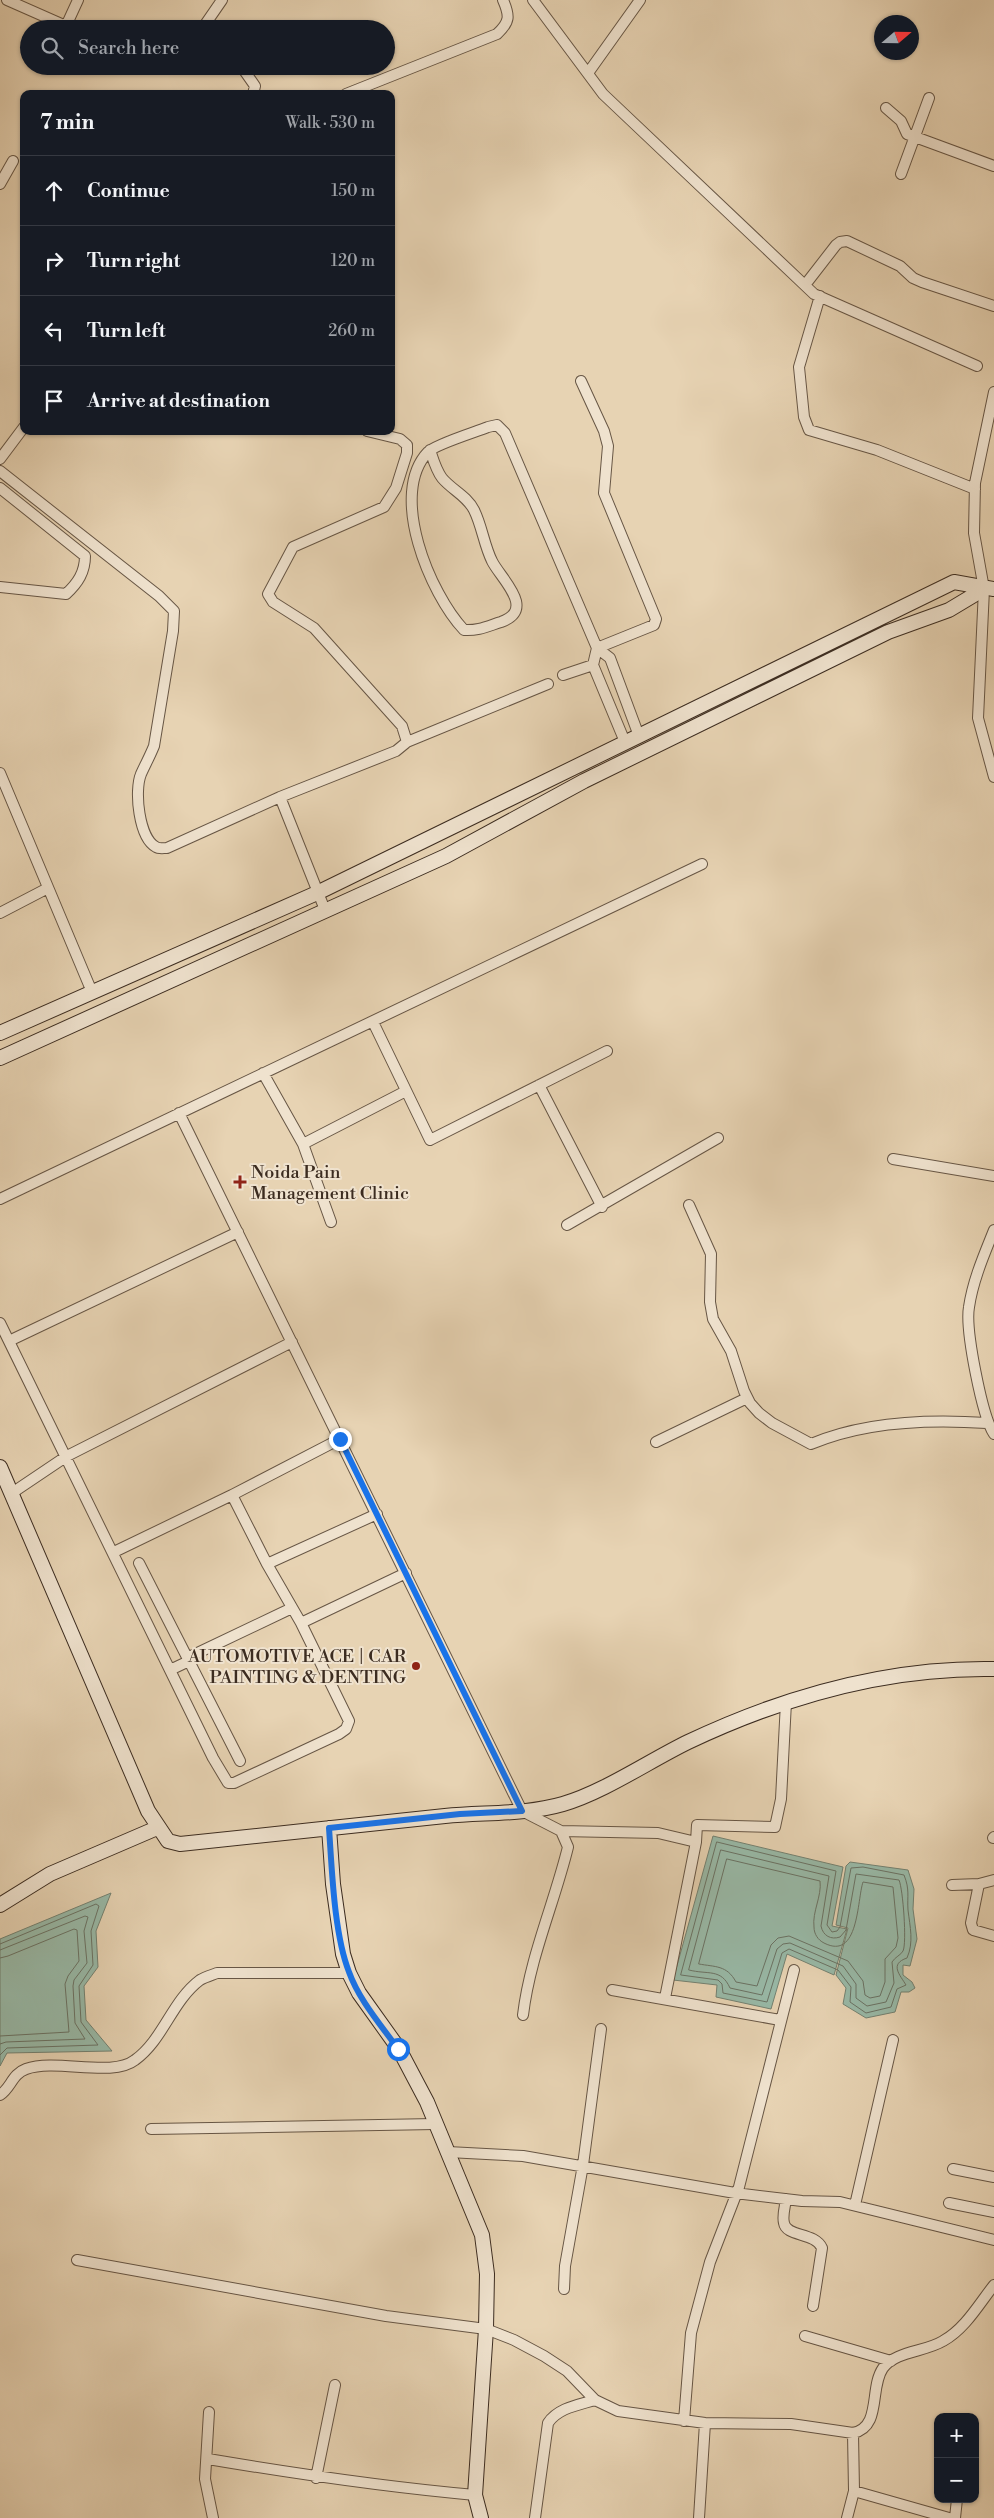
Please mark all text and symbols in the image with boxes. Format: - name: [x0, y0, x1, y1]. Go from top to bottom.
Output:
- north arrow: [874, 15, 919, 60]
- search box: [20, 20, 395, 75]
- icon: search: [38, 34, 66, 62]
- text: Search here: [78, 36, 179, 60]
- text: 7 min: [40, 110, 94, 136]
- text: Walk · 530 m: [286, 113, 375, 133]
- icon: ahead: [40, 177, 68, 205]
- text: Continue: [87, 179, 170, 203]
- text: 150 m: [331, 181, 375, 201]
- icon: right: [40, 247, 68, 275]
- text: Turn right: [87, 249, 180, 273]
- text: 120 m: [331, 251, 375, 271]
- icon: left: [40, 317, 68, 345]
- text: Turn left: [87, 319, 166, 343]
- text: 260 m: [328, 321, 375, 341]
- icon: arrive: [40, 387, 68, 415]
- text: Arrive at destination: [87, 389, 270, 413]
- place label: Noida Pain Management Clinic: [251, 1161, 409, 1205]
- marker: Noida Pain Management Clinic: [233, 1175, 247, 1189]
- route end: [329, 1428, 352, 1451]
- place label: AUTOMOTIVE ACE | CAR PAINTING & DENTING: [187, 1645, 407, 1689]
- marker: AUTOMOTIVE ACE | CAR PAINTING & DENTING: [410, 1660, 422, 1672]
- route start: [387, 2038, 410, 2061]
- map controls: [934, 2413, 979, 2503]
- button: +: [934, 2413, 979, 2458]
- button: −: [934, 2458, 979, 2503]

